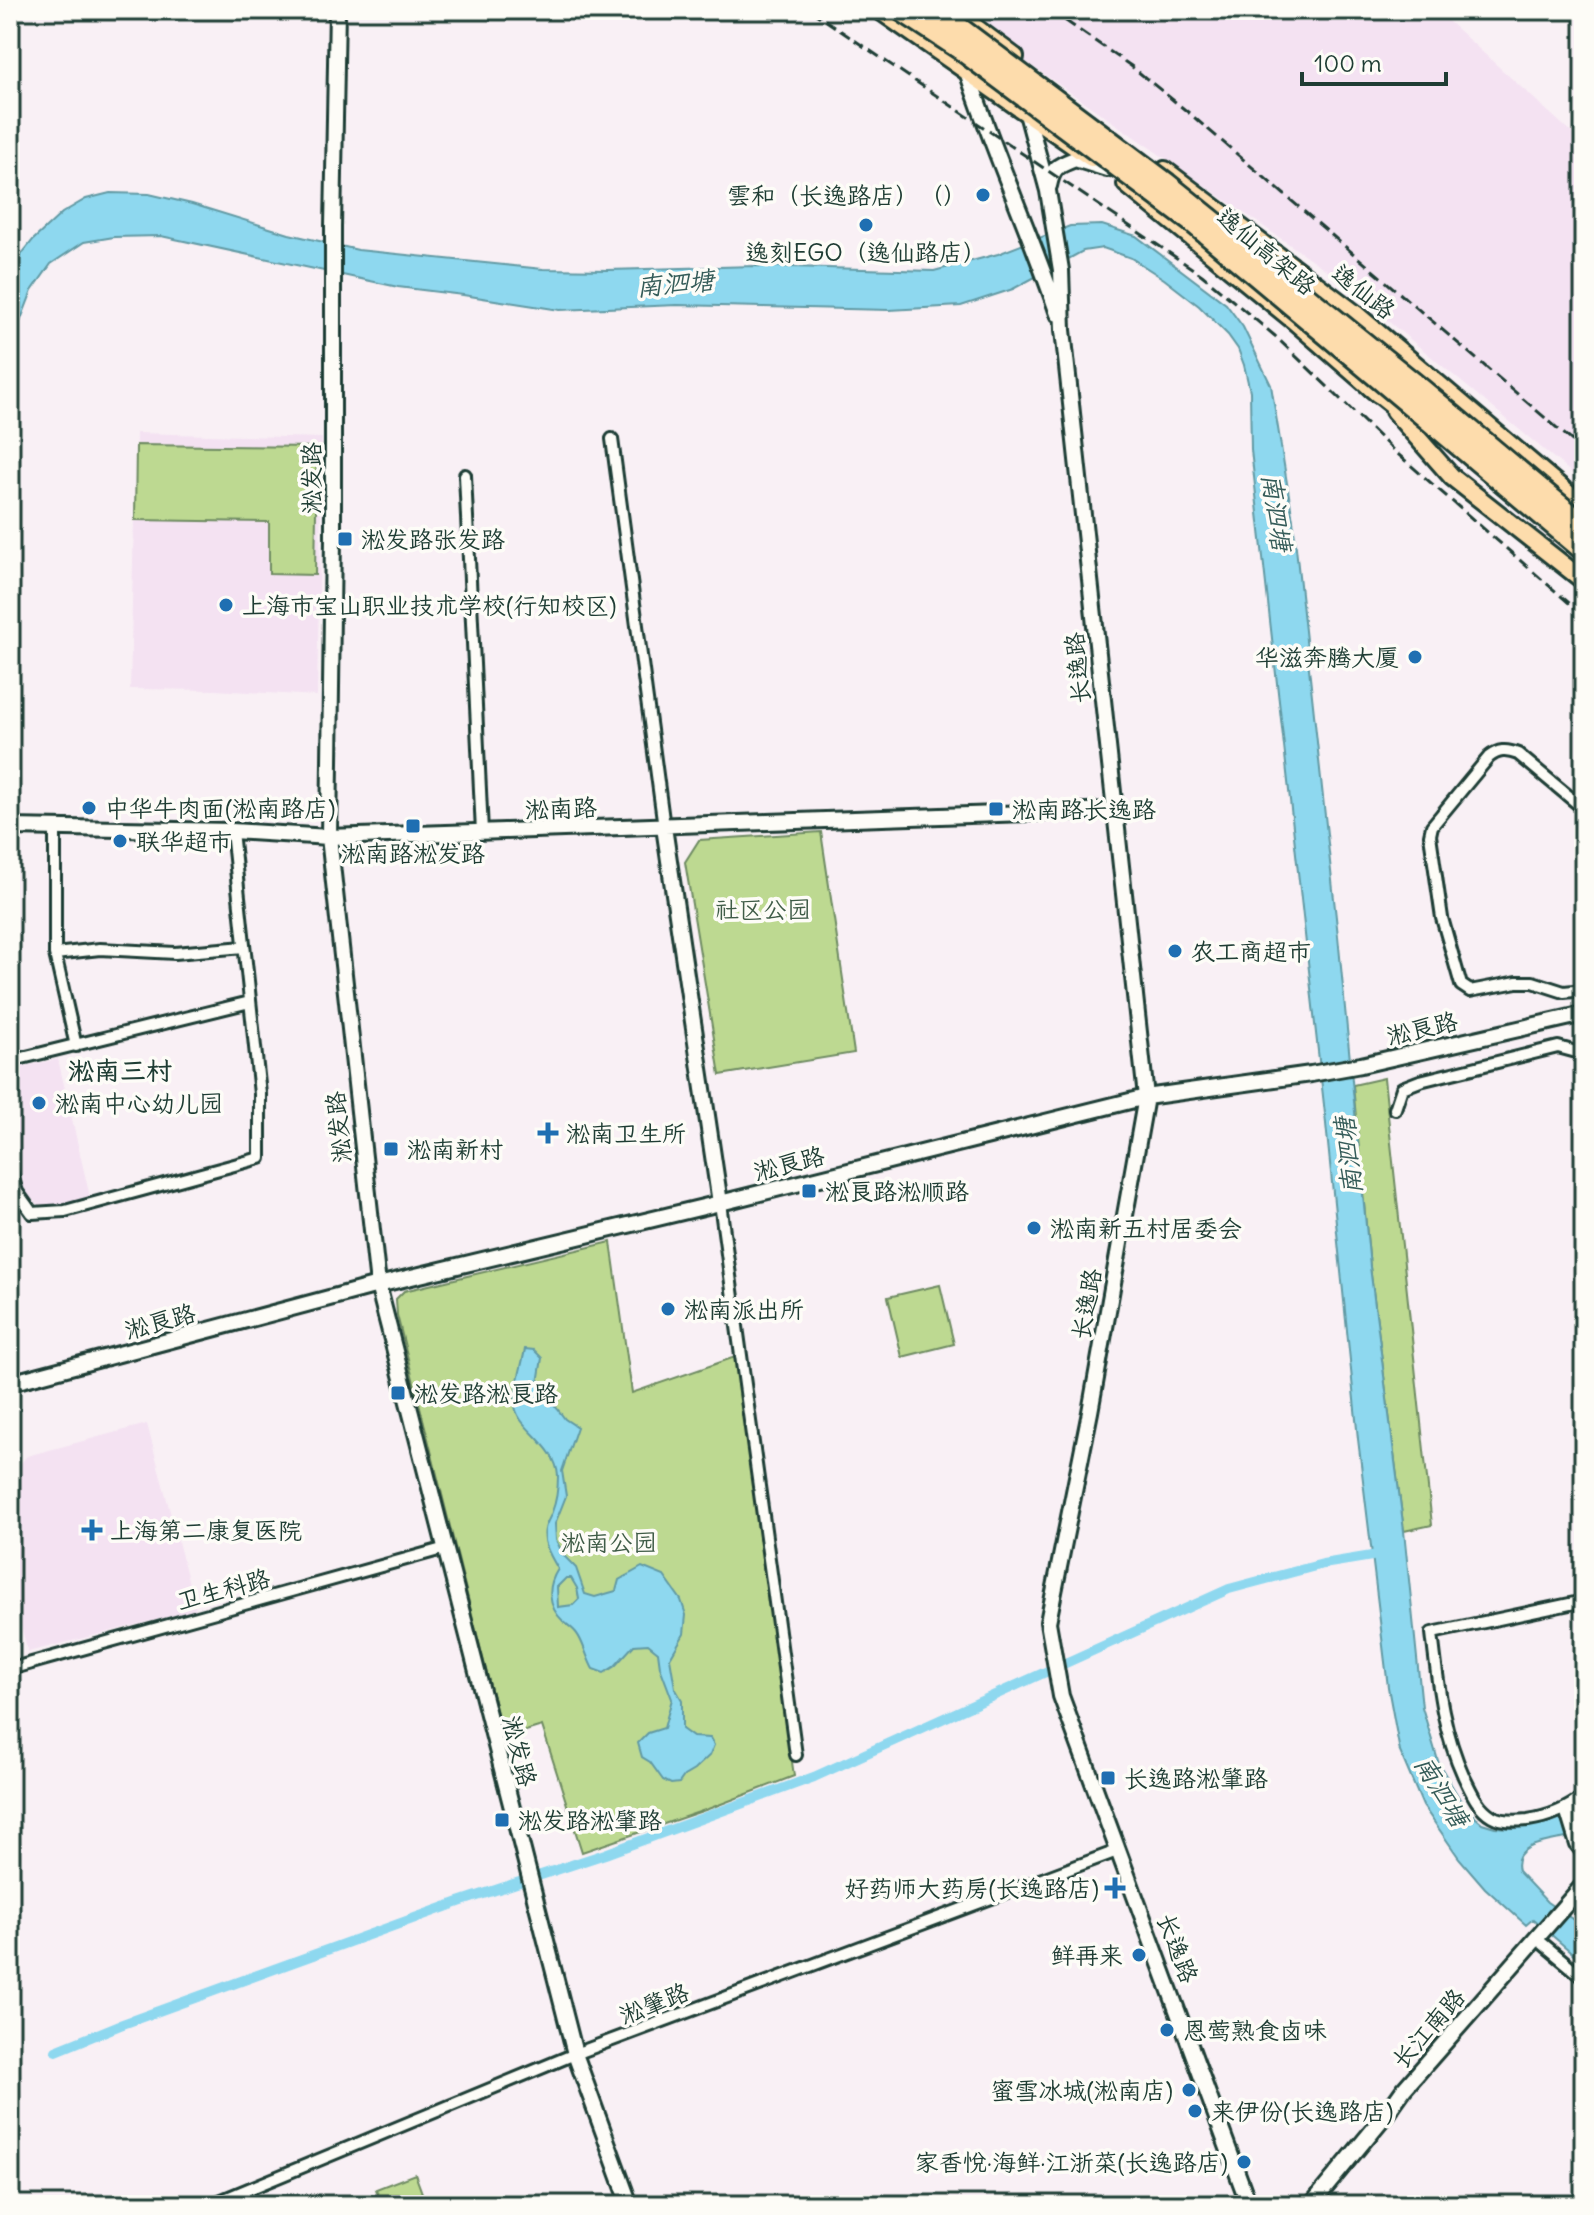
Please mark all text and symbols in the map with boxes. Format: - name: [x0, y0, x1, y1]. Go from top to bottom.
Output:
- scale bar: [1302, 36, 1446, 86]
- text: 100 m: [1314, 48, 1382, 78]
- place label: 雲和（长逸路店）（）: [727, 180, 967, 210]
- marker: 雲和（长逸路店）（）: [974, 186, 992, 204]
- street label: 逸仙高架路: [1211, 201, 1323, 301]
- marker: 逸刻EGO（逸仙路店）: [857, 216, 875, 234]
- place label: 逸刻EGO（逸仙路店）: [745, 237, 987, 267]
- street label: 逸仙路: [1326, 257, 1402, 325]
- water label: 南泗塘: [635, 263, 718, 303]
- street label: 淞发路: [296, 442, 326, 514]
- water label: 南泗塘: [1255, 471, 1299, 556]
- place label: 淞发路张发路: [361, 524, 505, 554]
- marker: 淞发路张发路: [336, 530, 354, 548]
- place label: 上海市宝山职业技术学校(行知校区): [242, 590, 617, 620]
- marker: 上海市宝山职业技术学校(行知校区): [217, 596, 235, 614]
- street label: 长逸路: [1058, 631, 1096, 705]
- place label: 华滋奔腾大厦: [1255, 642, 1399, 672]
- marker: 华滋奔腾大厦: [1406, 648, 1424, 666]
- street label: 淞南路: [524, 792, 598, 824]
- place label: 中华牛肉面(淞南路店): [105, 793, 336, 823]
- place label: 淞南路长逸路: [1012, 794, 1156, 824]
- marker: 中华牛肉面(淞南路店): [80, 799, 98, 817]
- marker: 淞南路长逸路: [987, 800, 1005, 818]
- marker: 淞南路淞发路: [404, 817, 422, 835]
- place label: 联华超市: [136, 826, 232, 856]
- marker: 联华超市: [111, 832, 129, 850]
- place label: 淞南路淞发路: [341, 838, 485, 868]
- park label: 社区公园: [715, 894, 811, 924]
- place label: 农工商超市: [1191, 936, 1311, 966]
- marker: 农工商超市: [1166, 942, 1184, 960]
- street label: 淞良路: [1384, 1005, 1460, 1051]
- district label: 淞南三村: [68, 1054, 172, 1087]
- place label: 淞南中心幼儿园: [55, 1088, 223, 1118]
- street label: 淞发路: [319, 1090, 357, 1164]
- marker: 淞南中心幼儿园: [30, 1094, 48, 1112]
- water label: 南泗塘: [1327, 1113, 1368, 1197]
- place label: 淞南卫生所: [566, 1118, 686, 1148]
- marker: 淞南卫生所: [537, 1122, 559, 1144]
- place label: 淞南新村: [407, 1134, 503, 1164]
- marker: 淞南新村: [382, 1140, 400, 1158]
- street label: 淞良路: [750, 1140, 828, 1186]
- place label: 淞良路淞顺路: [825, 1176, 969, 1206]
- marker: 淞良路淞顺路: [800, 1182, 818, 1200]
- place label: 淞南新五村居委会: [1050, 1213, 1242, 1243]
- marker: 淞南新五村居委会: [1025, 1219, 1043, 1237]
- street label: 长逸路: [1065, 1266, 1107, 1342]
- place label: 淞南派出所: [684, 1294, 804, 1324]
- street label: 淞良路: [121, 1297, 199, 1345]
- marker: 淞南派出所: [659, 1300, 677, 1318]
- place label: 淞发路淞良路: [414, 1378, 558, 1408]
- marker: 淞发路淞良路: [389, 1384, 407, 1402]
- place label: 上海第二康复医院: [110, 1515, 302, 1545]
- marker: 上海第二康复医院: [81, 1519, 103, 1541]
- park label: 淞南公园: [561, 1527, 657, 1557]
- street label: 卫生科路: [173, 1562, 273, 1616]
- street label: 淞发路: [497, 1712, 543, 1790]
- water label: 南泗塘: [1408, 1749, 1478, 1835]
- place label: 长逸路淞肇路: [1124, 1763, 1268, 1793]
- marker: 长逸路淞肇路: [1099, 1769, 1117, 1787]
- place label: 淞发路淞肇路: [518, 1805, 662, 1835]
- marker: 淞发路淞肇路: [493, 1811, 511, 1829]
- place label: 好药师大药房(长逸路店): [844, 1873, 1099, 1903]
- marker: 好药师大药房(长逸路店): [1106, 1879, 1124, 1897]
- street label: 长逸路: [1151, 1909, 1205, 1987]
- place label: 鲜再来: [1051, 1940, 1123, 1970]
- marker: 鲜再来: [1130, 1946, 1148, 1964]
- street label: 淞肇路: [615, 1976, 693, 2030]
- street label: 长江南路: [1385, 1982, 1471, 2074]
- place label: 恩莺熟食卤味: [1183, 2015, 1327, 2045]
- marker: 恩莺熟食卤味: [1158, 2021, 1176, 2039]
- place label: 蜜雪冰城(淞南店): [990, 2075, 1173, 2105]
- marker: 蜜雪冰城(淞南店): [1180, 2081, 1198, 2099]
- place label: 来伊份(长逸路店): [1211, 2096, 1394, 2126]
- marker: 来伊份(长逸路店): [1186, 2102, 1204, 2120]
- place label: 家香悦·海鲜·江浙菜(长逸路店): [915, 2147, 1228, 2177]
- marker: 家香悦·海鲜·江浙菜(长逸路店): [1235, 2153, 1253, 2171]

